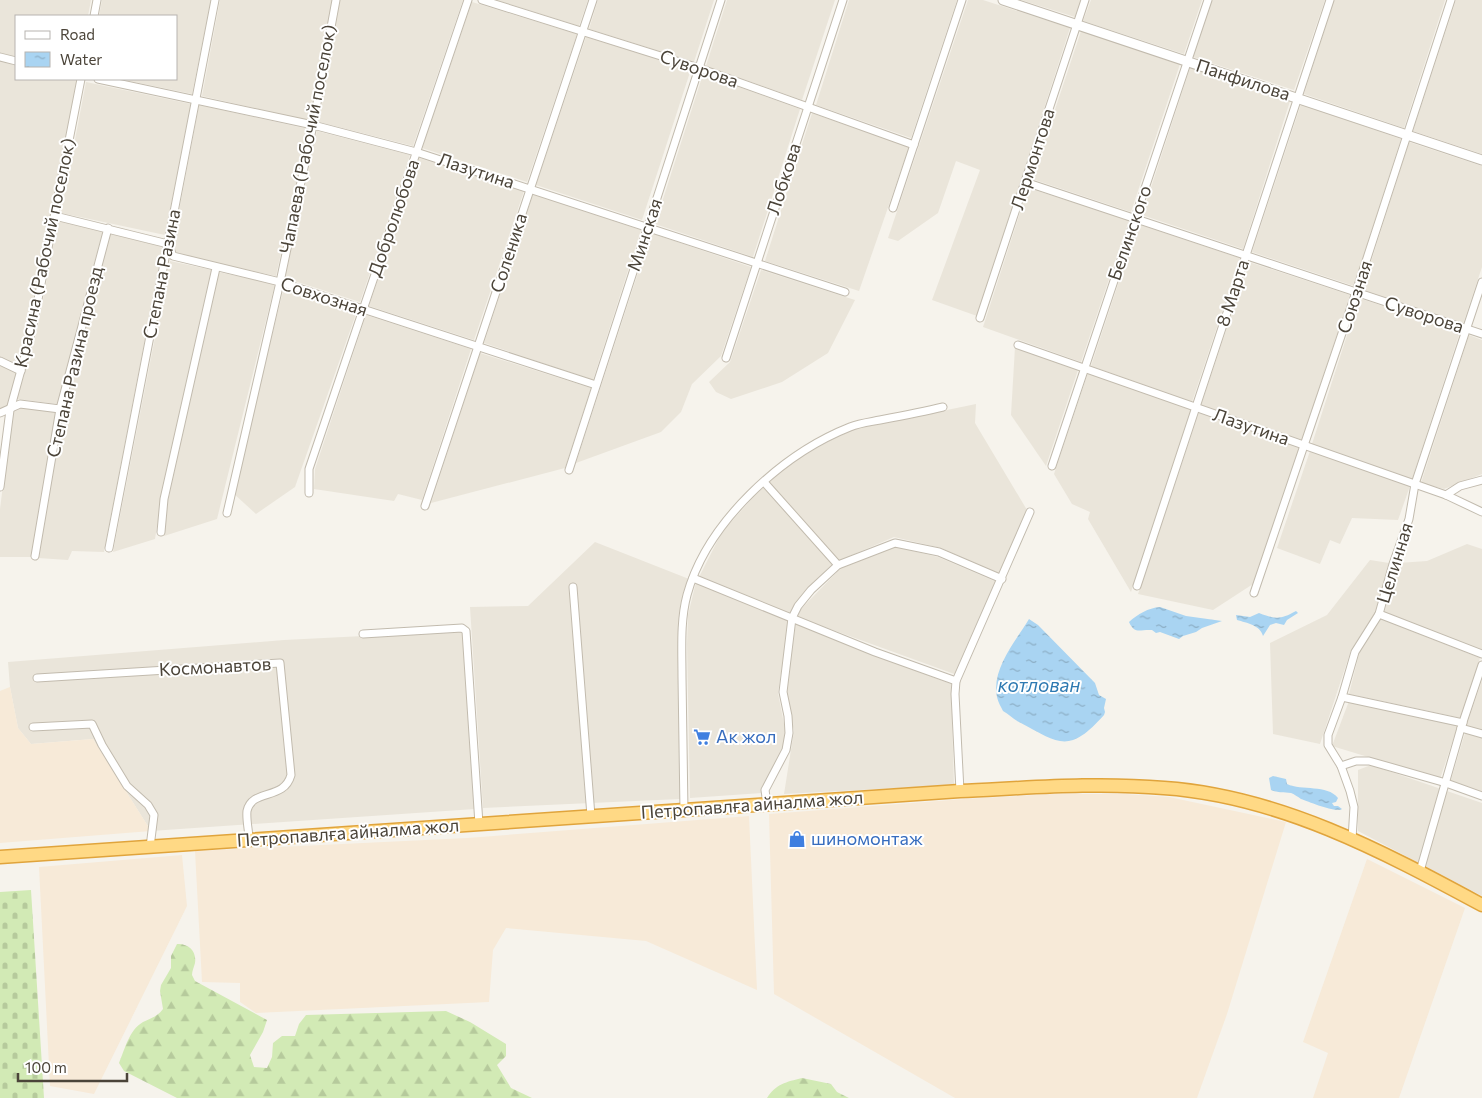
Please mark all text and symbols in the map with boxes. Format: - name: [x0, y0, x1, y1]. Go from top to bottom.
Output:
- legend: [15, 15, 178, 80]
- street label: Чапаева (Рабочий поселок): [274, 22, 340, 255]
- text: Road: [60, 25, 95, 43]
- street label: Суворова: [657, 44, 742, 92]
- text: Water: [60, 50, 102, 68]
- street label: Панфилова: [1194, 54, 1293, 105]
- street label: Лермонтова: [1005, 105, 1059, 212]
- street label: Красина (Рабочий поселок): [9, 136, 79, 370]
- street label: Лобкова: [761, 140, 805, 217]
- street label: Лазутина: [435, 147, 517, 193]
- street label: Добролюбова: [363, 156, 423, 279]
- street label: Белинского: [1103, 182, 1156, 283]
- street label: Минская: [622, 196, 666, 274]
- street label: Степана Разина: [138, 207, 184, 341]
- street label: Соленика: [485, 210, 531, 295]
- street label: 8 Марта: [1211, 256, 1253, 329]
- street label: Союзная: [1332, 257, 1376, 336]
- street label: Степана Разина проезд: [41, 264, 107, 459]
- street label: Совхозная: [278, 272, 371, 320]
- street label: Суворова: [1382, 291, 1467, 337]
- street label: Лазутина: [1210, 403, 1292, 449]
- street label: Целинная: [1371, 520, 1417, 606]
- street label: Космонавтов: [158, 652, 272, 680]
- water label: котлован: [998, 673, 1080, 696]
- place label: Ак жол: [716, 725, 776, 747]
- supermarket icon: Ак жол: [692, 727, 712, 747]
- street label: Петропавлға айналма жол: [640, 785, 864, 823]
- street label: Петропавлға айналма жол: [236, 813, 460, 851]
- place label: шиномонтаж: [811, 827, 923, 849]
- shop icon: шиномонтаж: [787, 829, 807, 849]
- scale bar: [18, 1050, 126, 1082]
- text: 100 m: [25, 1058, 67, 1076]

